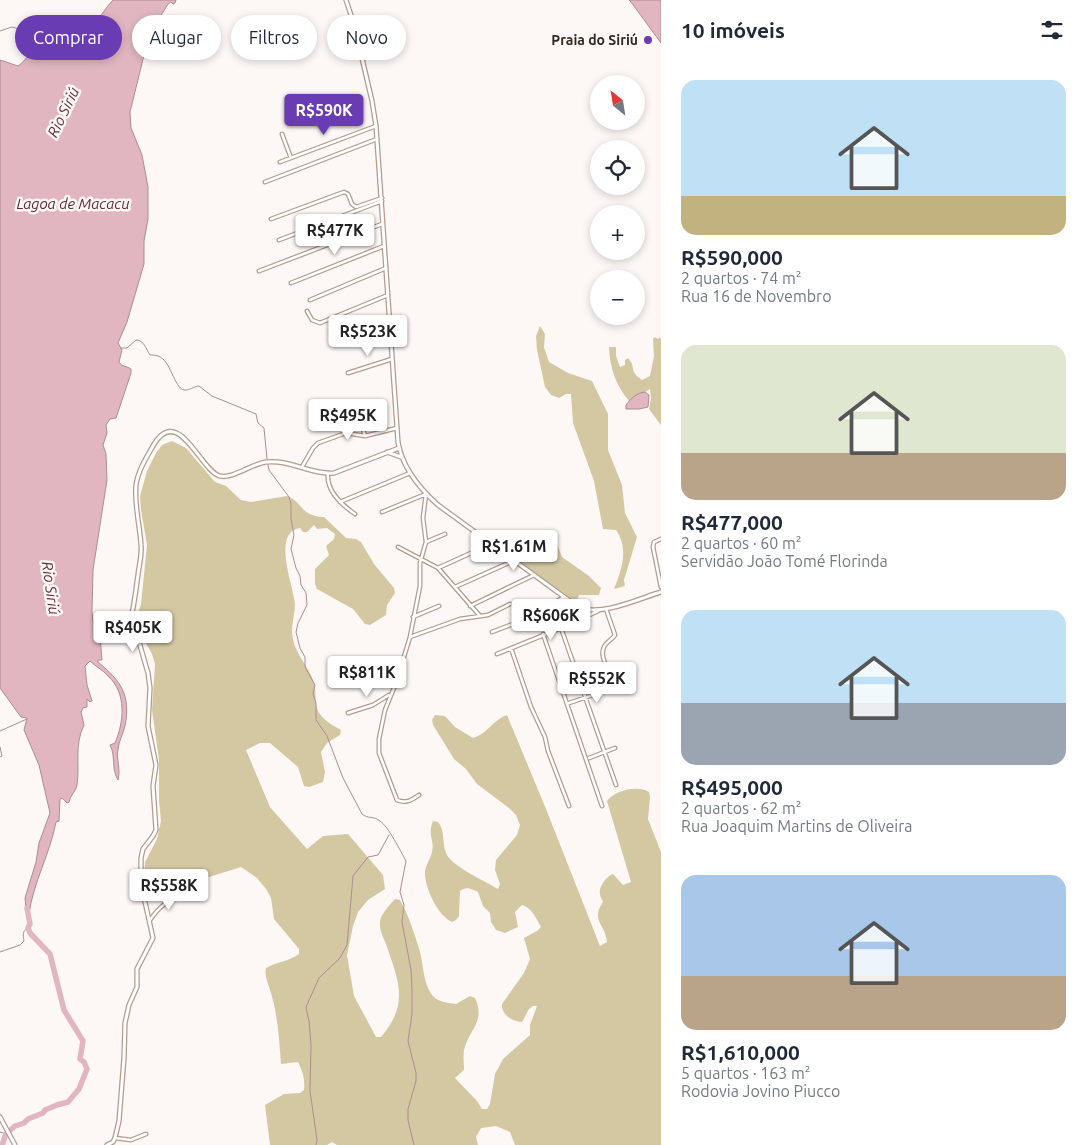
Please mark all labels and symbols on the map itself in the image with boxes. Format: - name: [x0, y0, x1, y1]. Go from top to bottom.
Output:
- place label: Praia do Siriú: [551, 32, 638, 48]
- marker: Praia do Siriú: [642, 34, 654, 46]
- north arrow: [590, 75, 645, 130]
- water label: Rio Siriú: [44, 84, 82, 140]
- pin: R$590K: [283, 94, 365, 136]
- water label: Lagoa de Macacu: [16, 195, 130, 212]
- pin: R$477K: [294, 214, 376, 256]
- pin: R$523K: [327, 314, 409, 357]
- pin: R$495K: [307, 398, 389, 441]
- pin: R$1.61M: [468, 530, 560, 572]
- water label: Rio Siriú: [39, 560, 63, 616]
- pin: R$606K: [510, 598, 592, 641]
- pin: R$405K: [92, 610, 174, 653]
- pin: R$811K: [326, 656, 408, 698]
- pin: R$552K: [556, 662, 638, 704]
- pin: R$558K: [128, 868, 210, 911]

